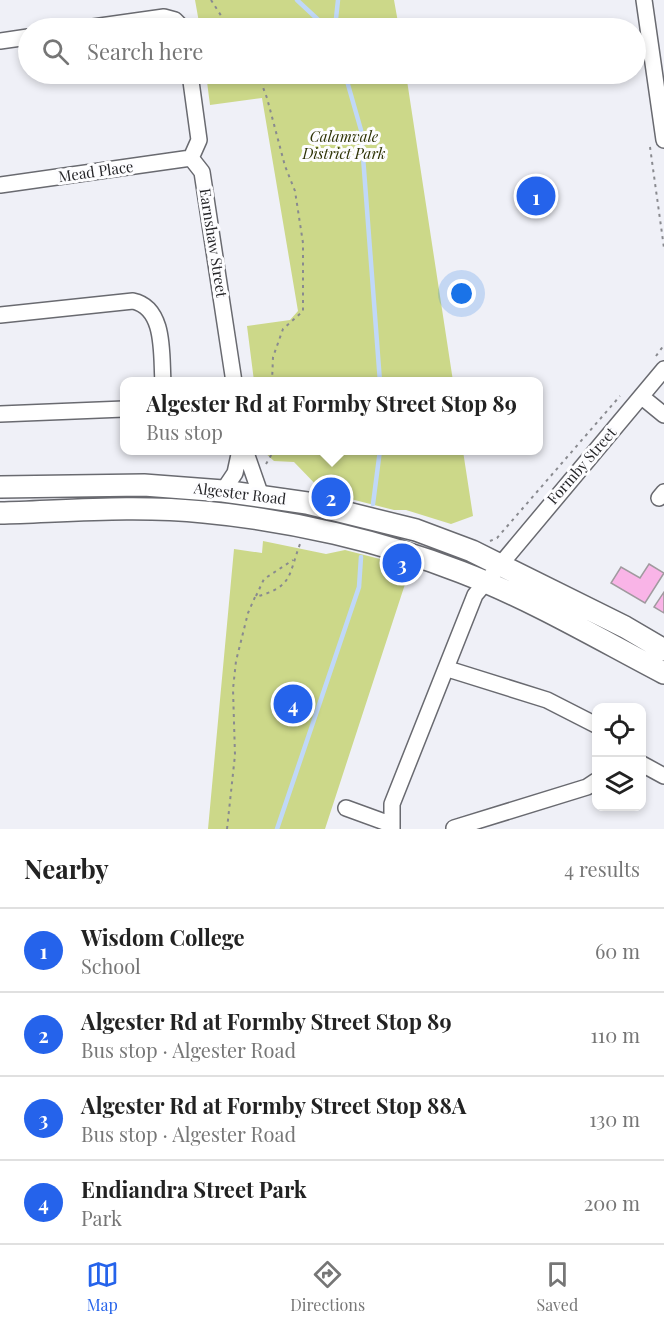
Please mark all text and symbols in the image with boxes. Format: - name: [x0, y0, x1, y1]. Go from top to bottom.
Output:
- search box: [18, 18, 646, 84]
- icon: search: [39, 35, 72, 68]
- text: Search here: [87, 36, 203, 66]
- park label: Calamvale District Park: [301, 126, 386, 163]
- street label: Mead Place: [57, 156, 135, 186]
- pin: 1: [516, 174, 556, 218]
- street label: Earnshaw Street: [195, 187, 233, 300]
- your location: [447, 279, 476, 308]
- popup: [120, 377, 543, 455]
- text: Algester Rd at Formby Street Stop 89: [146, 388, 517, 418]
- text: Bus stop: [146, 418, 223, 445]
- street label: Formby Street: [542, 422, 621, 508]
- pin: 2: [312, 474, 350, 520]
- street label: Algester Road: [192, 477, 288, 509]
- pin: 3: [382, 540, 422, 586]
- pin: 4: [274, 682, 312, 726]
- map controls: [592, 703, 646, 811]
- button: locate: [592, 703, 646, 757]
- button: layers: [592, 757, 646, 811]
- text: Nearby: [24, 851, 109, 886]
- text: 4 results: [564, 855, 640, 882]
- text: Wisdom College: [81, 922, 245, 952]
- text: 1: [40, 937, 47, 964]
- text: 60 m: [595, 937, 640, 964]
- text: School: [81, 952, 141, 979]
- text: Algester Rd at Formby Street Stop 89: [81, 1006, 452, 1036]
- text: 2: [38, 1021, 49, 1048]
- text: 110 m: [590, 1021, 640, 1048]
- text: Bus stop · Algester Road: [81, 1036, 296, 1063]
- text: Algester Rd at Formby Street Stop 88A: [81, 1090, 466, 1120]
- text: 3: [39, 1105, 48, 1132]
- text: 130 m: [589, 1105, 640, 1132]
- text: Bus stop · Algester Road: [81, 1120, 296, 1147]
- text: Endiandra Street Park: [81, 1174, 307, 1204]
- text: 4: [38, 1189, 49, 1216]
- text: 200 m: [584, 1189, 640, 1216]
- text: Park: [81, 1204, 122, 1231]
- tab: Map: [86, 1258, 119, 1315]
- tab: Directions: [290, 1258, 365, 1315]
- tab: Saved: [537, 1258, 578, 1315]

